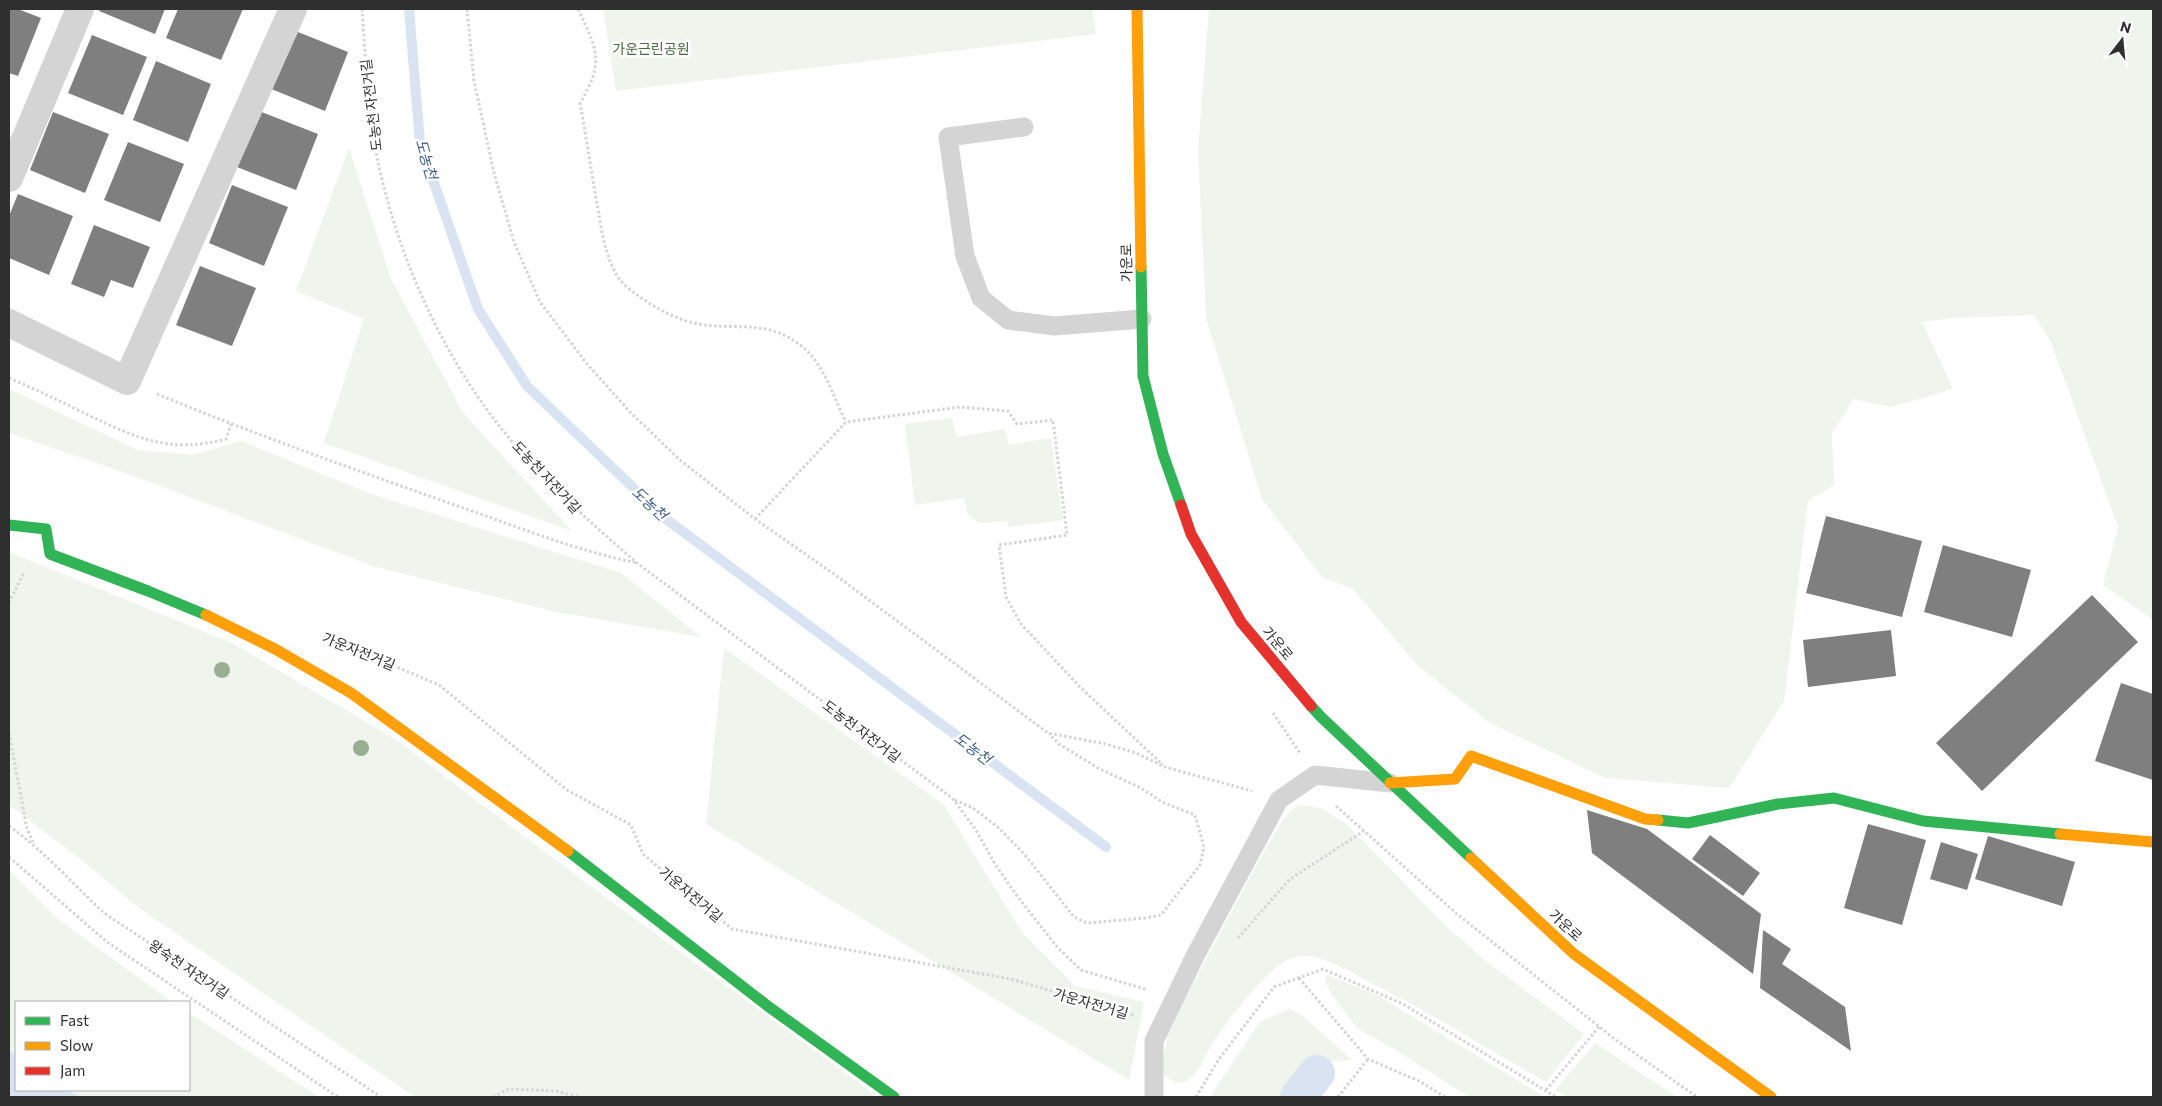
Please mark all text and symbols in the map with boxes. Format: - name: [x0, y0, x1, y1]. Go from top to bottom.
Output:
- north arrow: [2097, 15, 2147, 65]
- text: N: [2118, 17, 2133, 37]
- park label: 가운근린공원: [612, 40, 690, 57]
- street label: 도농천 자전거길: [357, 58, 385, 152]
- water label: 도농천: [413, 137, 442, 183]
- street label: 가운로: [1117, 243, 1135, 282]
- street label: 도농천 자전거길: [509, 437, 585, 517]
- water label: 도농천: [629, 482, 673, 525]
- street label: 가운로: [1259, 623, 1297, 663]
- street label: 가운자전거길: [320, 629, 398, 673]
- street label: 도농천 자전거길: [820, 696, 904, 766]
- water label: 도농천: [951, 728, 997, 769]
- street label: 가운자전거길: [656, 863, 726, 925]
- street label: 가운로: [1546, 906, 1586, 944]
- street label: 왕숙천 자전거길: [146, 936, 232, 1002]
- street label: 가운자전거길: [1052, 984, 1130, 1022]
- legend: [15, 1001, 190, 1091]
- text: Fast: [60, 1011, 89, 1029]
- text: Slow: [60, 1036, 93, 1054]
- text: Jam: [60, 1061, 85, 1079]

